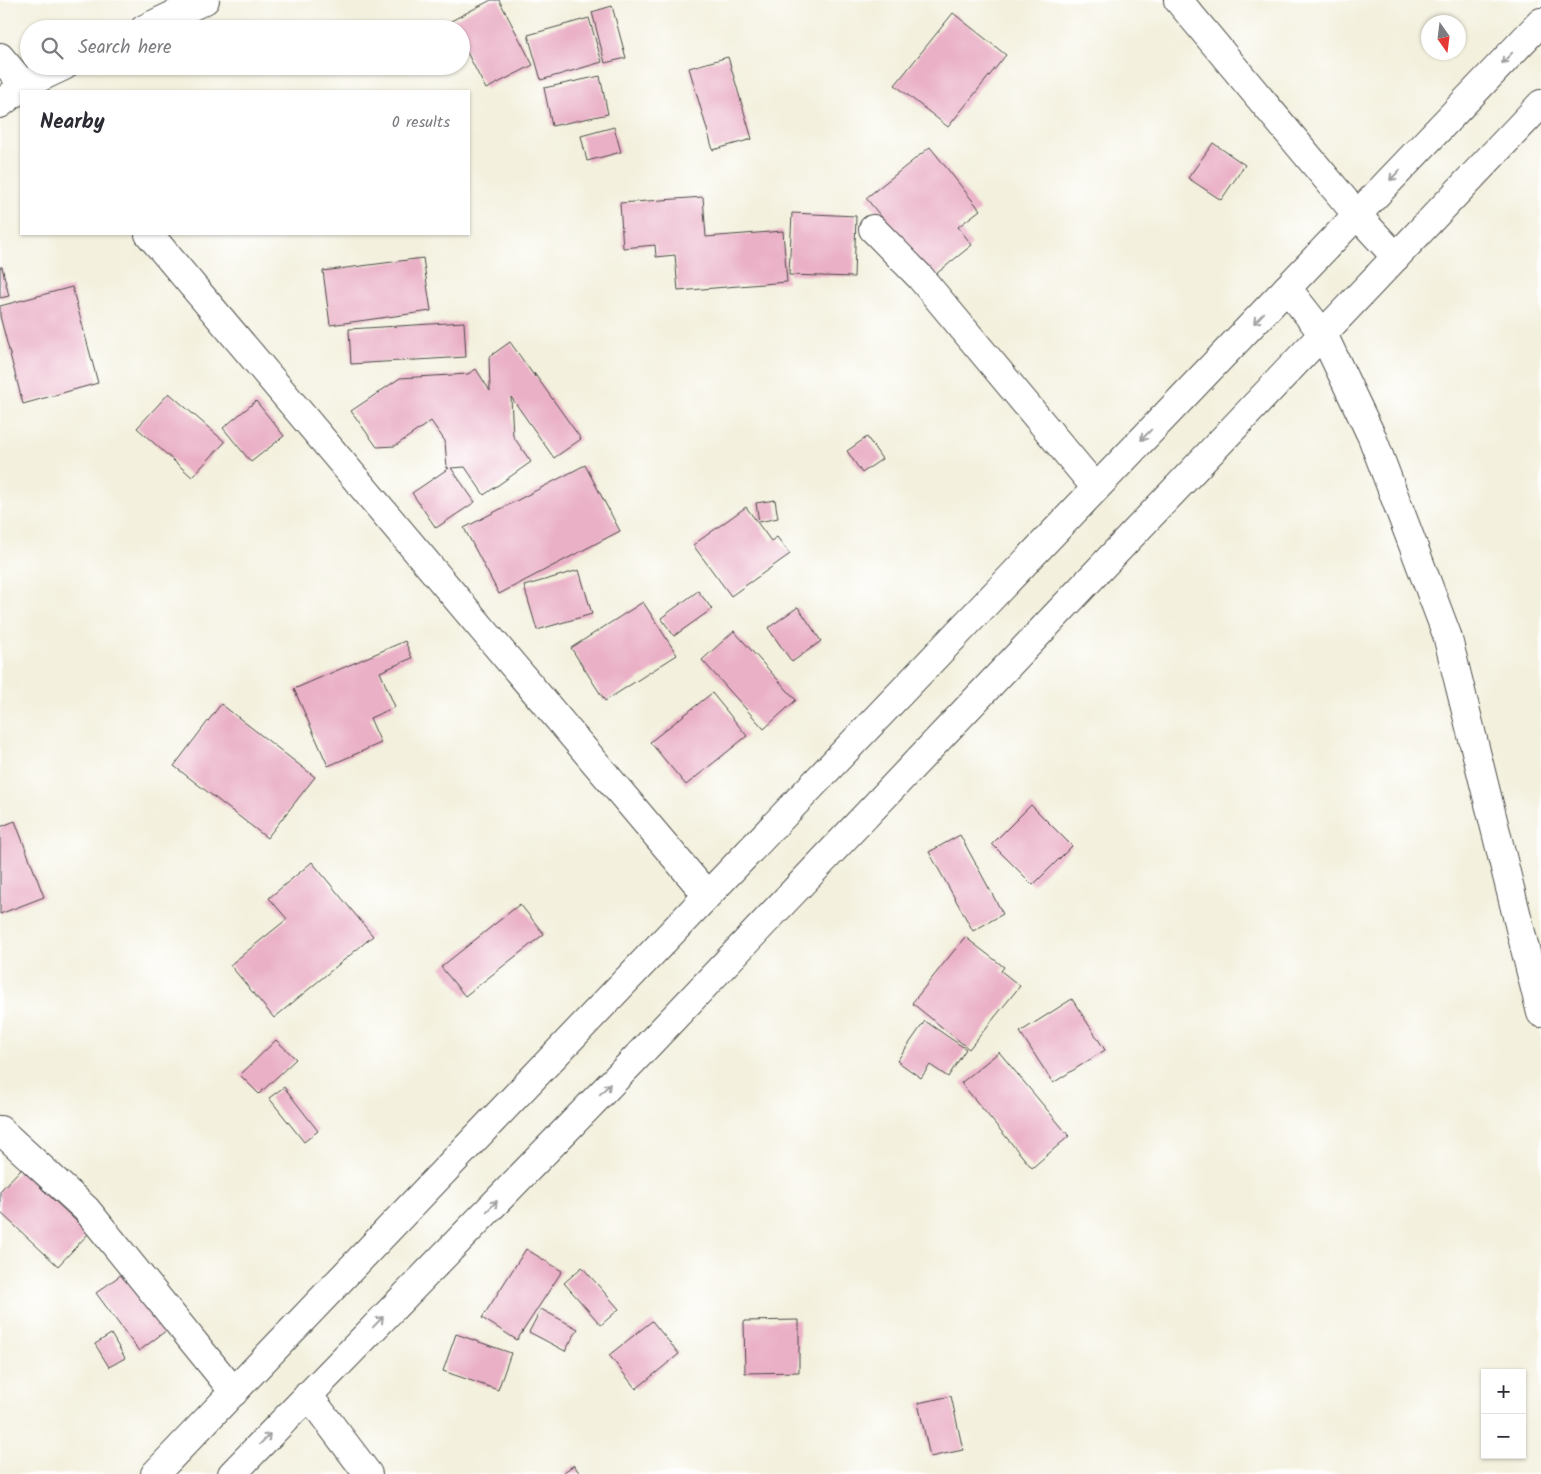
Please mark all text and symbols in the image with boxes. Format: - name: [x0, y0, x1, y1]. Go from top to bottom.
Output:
- north arrow: [1421, 15, 1466, 60]
- search box: [20, 20, 470, 75]
- text: Search here: [78, 33, 172, 63]
- icon: search: [38, 34, 66, 62]
- one-way arrow: [1501, 51, 1513, 64]
- text: Nearby: [40, 106, 105, 139]
- text: 0 results: [392, 110, 450, 135]
- one-way arrow: [1389, 169, 1401, 181]
- one-way arrow: [1253, 311, 1265, 324]
- one-way arrow: [1140, 429, 1152, 442]
- one-way arrow: [599, 1083, 611, 1096]
- one-way arrow: [486, 1199, 498, 1212]
- one-way arrow: [372, 1316, 384, 1328]
- map controls: [1481, 1369, 1526, 1459]
- button: +: [1481, 1369, 1526, 1414]
- button: −: [1481, 1414, 1526, 1459]
- one-way arrow: [259, 1433, 271, 1445]

